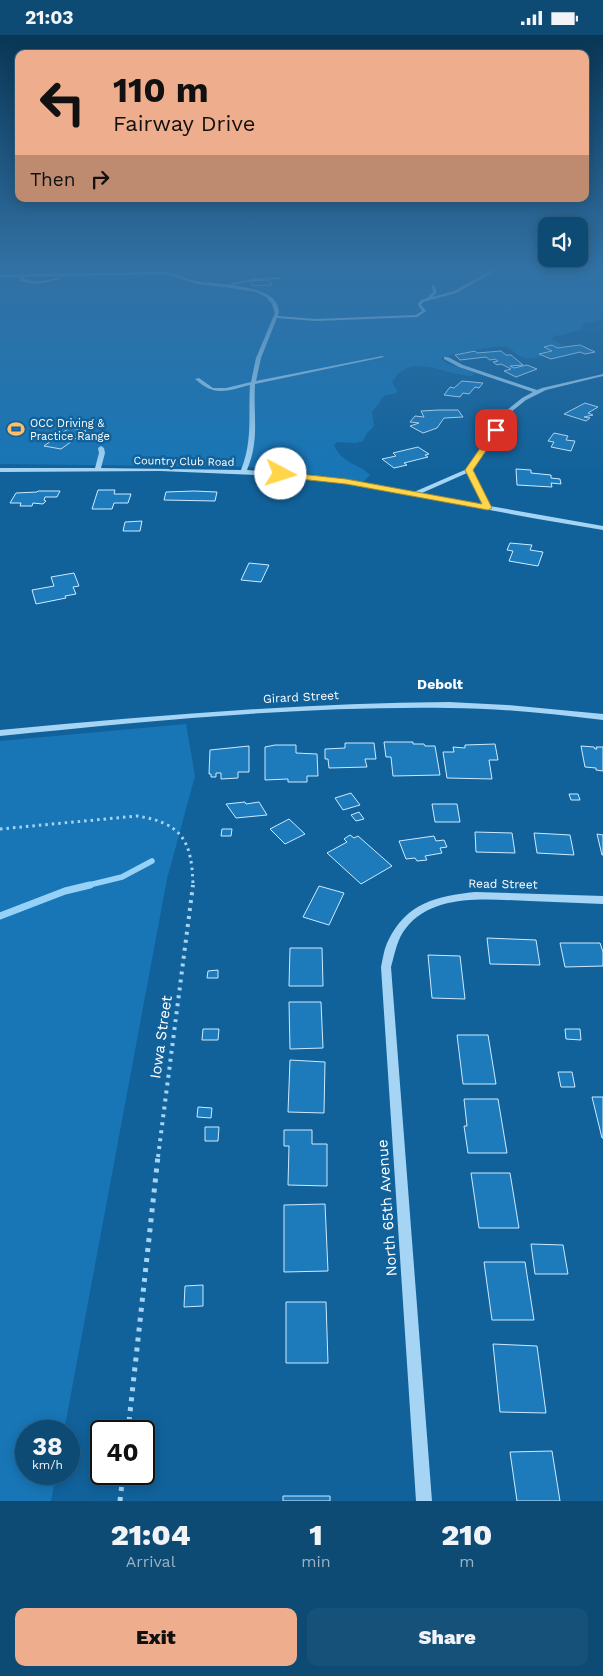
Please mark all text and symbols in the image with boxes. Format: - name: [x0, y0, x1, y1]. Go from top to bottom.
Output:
- text: 21:03: [25, 6, 74, 29]
- text: 110 m: [113, 69, 209, 111]
- icon: left: [30, 70, 95, 135]
- text: Fairway Drive: [113, 111, 256, 136]
- icon: right: [86, 165, 114, 193]
- text: Then: [30, 168, 76, 191]
- map controls: [538, 217, 588, 267]
- button: sound: [538, 217, 588, 267]
- pin: [475, 409, 517, 451]
- icon: arrive: [482, 416, 510, 444]
- place label: OCC Driving & Practice Range: [30, 417, 110, 443]
- sports icon: OCC Driving & Practice Range: [6, 419, 26, 439]
- position arrow: [254, 447, 306, 499]
- street label: Country Club Road: [133, 454, 235, 469]
- district label: Debolt: [417, 676, 463, 692]
- street label: Girard Street: [263, 688, 339, 706]
- street label: Read Street: [468, 876, 538, 892]
- street label: Iowa Street: [146, 994, 176, 1080]
- street label: North 65th Avenue: [373, 1139, 401, 1277]
- speed limit sign: 40: [90, 1420, 155, 1485]
- text: 38: [32, 1432, 63, 1461]
- text: km/h: [32, 1458, 63, 1472]
- text: 21:04: [111, 1517, 191, 1552]
- text: 1: [309, 1517, 323, 1552]
- text: 210: [441, 1517, 492, 1552]
- text: Arrival: [126, 1552, 176, 1571]
- text: min: [301, 1552, 331, 1571]
- text: m: [459, 1552, 474, 1571]
- button: Exit: [15, 1608, 297, 1666]
- button: Share: [307, 1608, 588, 1666]

